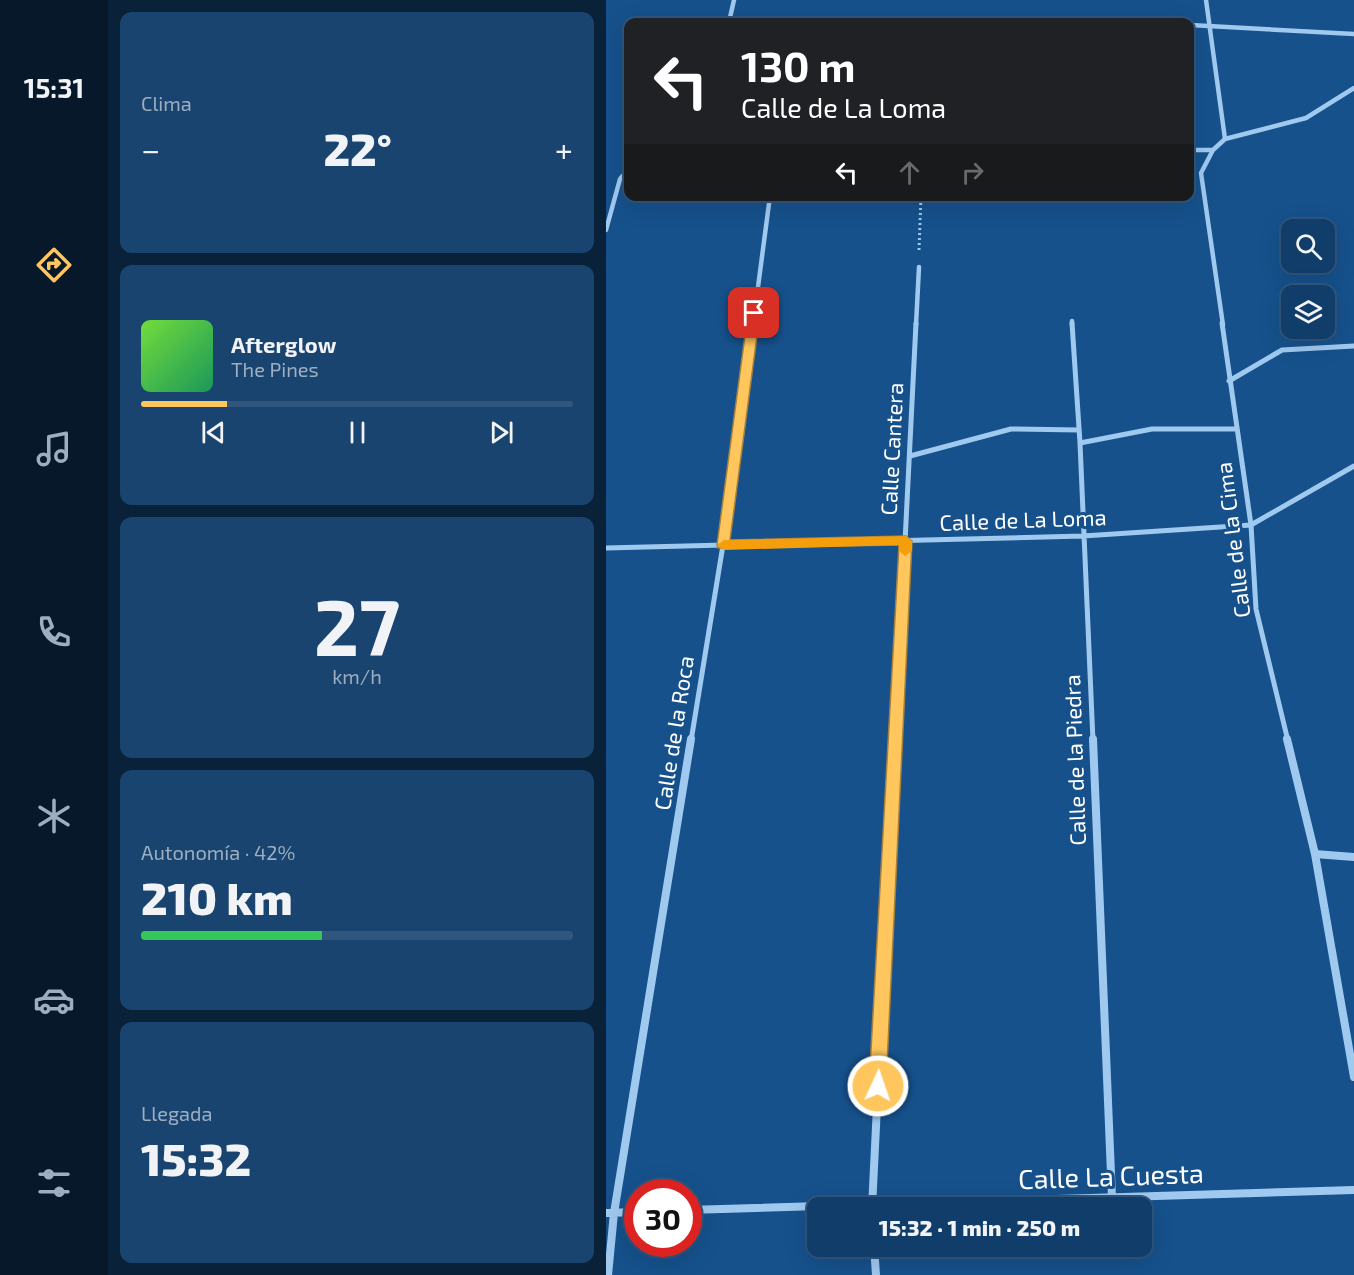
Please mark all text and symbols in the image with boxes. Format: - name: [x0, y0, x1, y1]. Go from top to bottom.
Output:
- text: 130 m: [741, 40, 856, 90]
- icon: left: [642, 42, 720, 120]
- text: 15:31: [24, 71, 84, 103]
- text: Clima: [141, 91, 192, 115]
- text: Calle de La Loma: [741, 91, 946, 123]
- text: 22°: [323, 121, 392, 175]
- text: −: [141, 129, 160, 169]
- text: +: [555, 129, 573, 169]
- icon: left: [830, 156, 863, 189]
- icon: ahead: [893, 156, 926, 189]
- icon: right: [956, 156, 989, 189]
- map controls: [1281, 219, 1335, 339]
- button: search: [1281, 219, 1335, 273]
- icon: directions: [33, 244, 75, 286]
- button: layers: [1281, 285, 1335, 339]
- pin: [728, 287, 779, 338]
- icon: arrive: [737, 296, 770, 329]
- text: Afterglow: [231, 331, 336, 357]
- text: The Pines: [231, 357, 319, 381]
- street label: Calle Cantera: [875, 382, 907, 516]
- icon: previous: [197, 416, 230, 449]
- icon: pause: [341, 416, 374, 449]
- icon: next: [485, 416, 518, 449]
- icon: music: [33, 428, 75, 470]
- street label: Calle de la Cima: [1210, 461, 1254, 619]
- street label: Calle de La Loma: [939, 503, 1107, 535]
- text: 27: [314, 578, 400, 672]
- icon: phone: [33, 611, 75, 653]
- street label: Calle de la Roca: [648, 654, 698, 812]
- text: km/h: [332, 664, 382, 688]
- street label: Calle de la Piedra: [1058, 674, 1090, 846]
- icon: climate: [33, 795, 75, 837]
- text: Autonomía · 42%: [141, 840, 295, 864]
- text: 210 km: [141, 870, 293, 924]
- icon: car: [33, 979, 75, 1021]
- position arrow: [846, 1054, 910, 1118]
- text: Llegada: [141, 1101, 212, 1125]
- text: 15:32: [141, 1131, 251, 1185]
- street label: Calle La Cuesta: [1018, 1156, 1204, 1194]
- icon: filters: [33, 1162, 75, 1204]
- speed limit sign: 30: [624, 1179, 702, 1257]
- text: 15:32 · 1 min · 250 m: [879, 1214, 1080, 1240]

